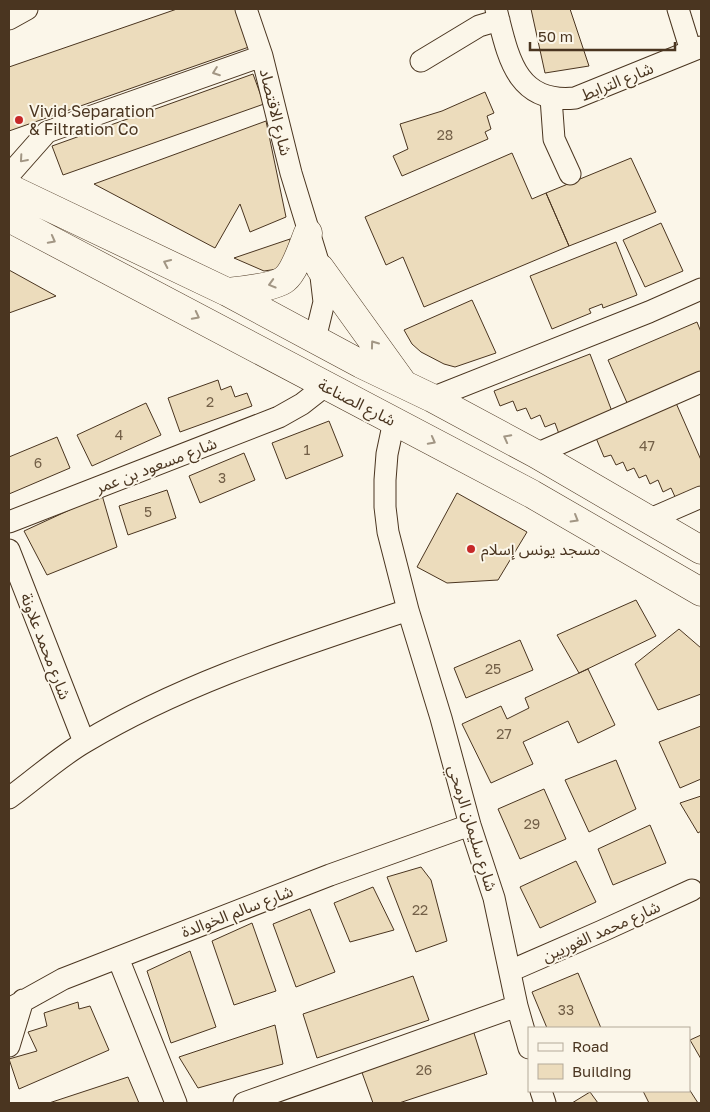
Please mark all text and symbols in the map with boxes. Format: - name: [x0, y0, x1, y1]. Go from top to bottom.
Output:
- scale bar: [530, 20, 675, 52]
- text: 50 m: [538, 27, 573, 45]
- street label: شارع الترابط: [578, 57, 657, 107]
- one-way arrow: [212, 66, 221, 76]
- street label: شارع الاقتصاد: [253, 66, 296, 158]
- place label: Vivid Separation & Filtration Co: [29, 101, 155, 139]
- marker: Vivid Separation & Filtration Co: [13, 114, 25, 126]
- house number: 28: [437, 126, 453, 143]
- one-way arrow: [20, 153, 29, 162]
- one-way arrow: [47, 234, 56, 244]
- one-way arrow: [163, 259, 172, 270]
- one-way arrow: [268, 278, 276, 288]
- one-way arrow: [190, 310, 199, 320]
- one-way arrow: [372, 341, 380, 350]
- street label: شارع الصناعة: [314, 374, 399, 433]
- house number: 2: [206, 393, 214, 410]
- house number: 4: [115, 426, 123, 443]
- street label: شارع مسعود بن عمر: [92, 433, 221, 500]
- one-way arrow: [427, 435, 436, 445]
- one-way arrow: [504, 435, 513, 445]
- house number: 47: [639, 437, 655, 454]
- house number: 1: [304, 441, 311, 458]
- house number: 6: [34, 454, 42, 471]
- house number: 3: [218, 469, 226, 486]
- house number: 5: [144, 503, 152, 520]
- one-way arrow: [569, 512, 578, 522]
- place label: مسجد يونس إسلام: [481, 539, 600, 562]
- marker: مسجد يونس إسلام: [465, 543, 477, 555]
- street label: شارع محمد علاونة: [14, 590, 75, 703]
- house number: 25: [485, 660, 501, 677]
- house number: 27: [496, 725, 512, 742]
- street label: شارع سليمان الرمحي: [441, 762, 502, 895]
- house number: 29: [524, 815, 540, 832]
- street label: شارع سالم الخوالدة: [178, 880, 297, 944]
- street label: شارع محمد الغوريين: [539, 896, 664, 969]
- house number: 22: [412, 901, 428, 918]
- house number: 33: [558, 1001, 574, 1018]
- legend: [528, 1027, 690, 1092]
- text: Road: [572, 1037, 609, 1055]
- house number: 26: [416, 1061, 432, 1078]
- text: Building: [572, 1062, 632, 1080]

